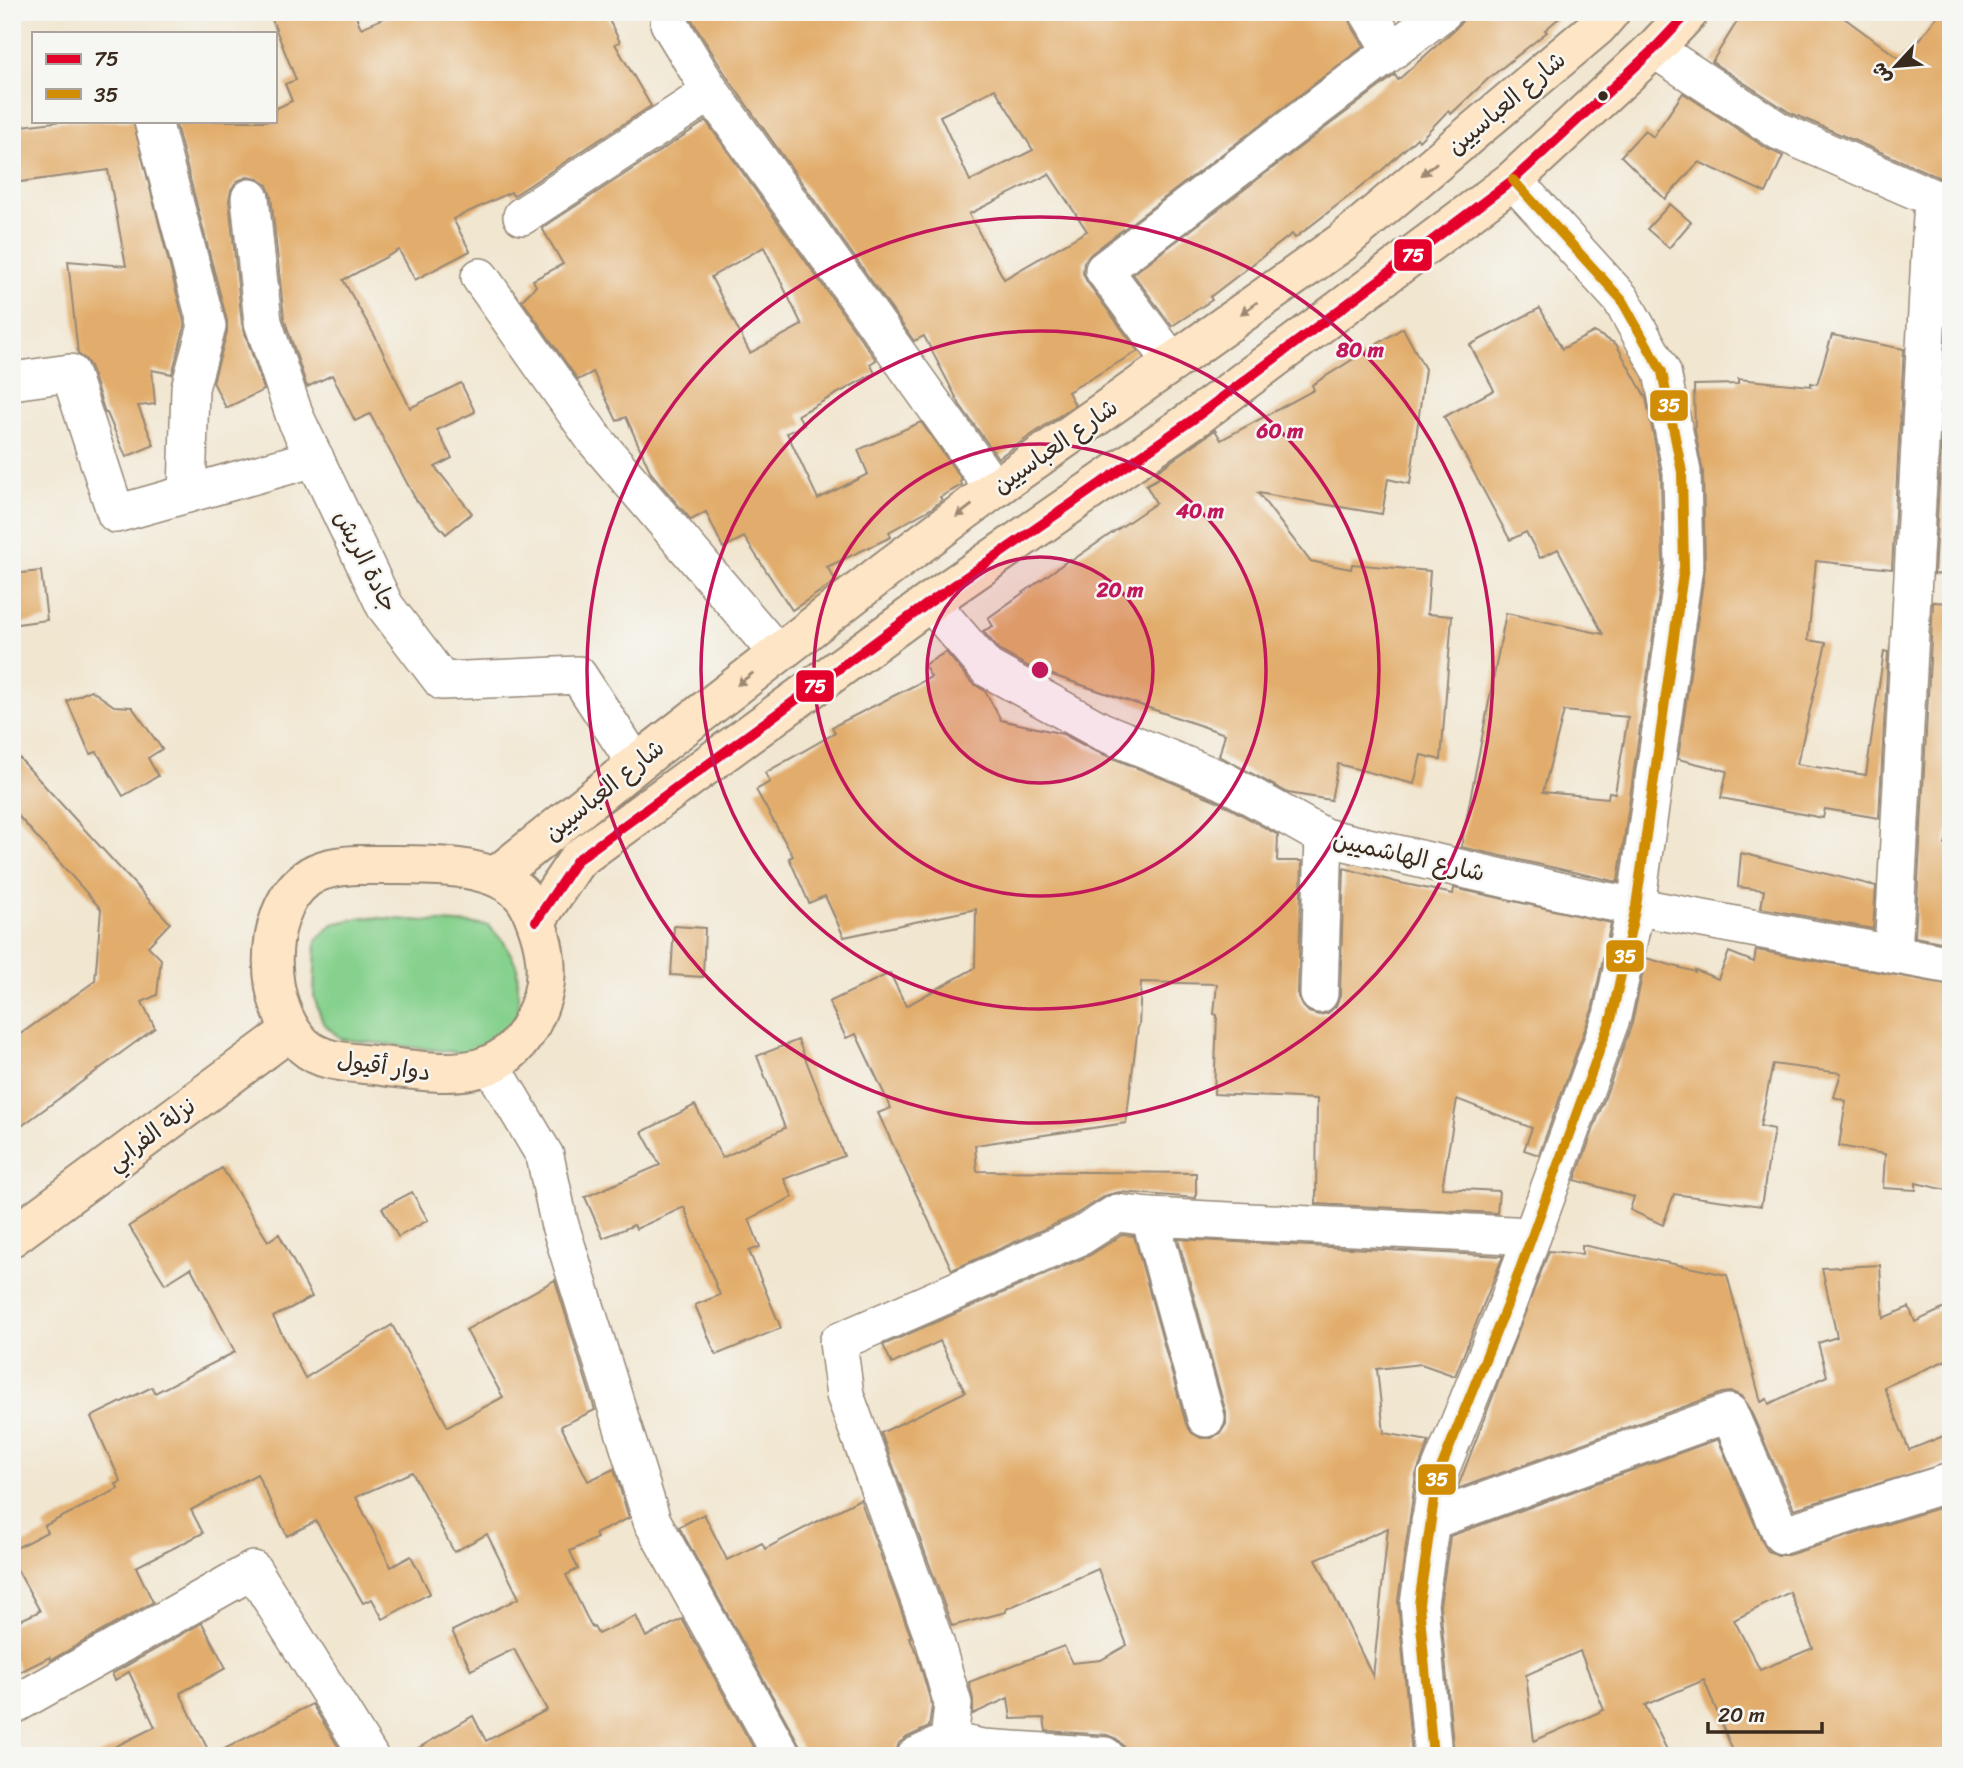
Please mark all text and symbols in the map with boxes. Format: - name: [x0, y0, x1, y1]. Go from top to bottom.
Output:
- legend: [32, 32, 276, 122]
- north arrow: [1862, 32, 1932, 102]
- text: 75: [94, 40, 119, 78]
- street label: شارع العباسيين: [1437, 40, 1575, 166]
- text: ش: [1862, 57, 1901, 90]
- text: 35: [94, 76, 119, 114]
- unlabelled marker: [1596, 89, 1610, 103]
- one-way arrow: [1420, 161, 1437, 176]
- line badge: 75: [1393, 238, 1433, 272]
- text: 75: [1402, 239, 1425, 272]
- one-way arrow: [1241, 301, 1259, 316]
- text: 80 m: [1335, 331, 1385, 369]
- street label: شارع العباسيين: [983, 387, 1127, 505]
- line badge: 35: [1649, 389, 1689, 422]
- text: 35: [1657, 389, 1680, 422]
- text: 60 m: [1256, 412, 1304, 450]
- text: 40 m: [1175, 492, 1225, 530]
- street label: جادة الريش: [322, 502, 410, 620]
- one-way arrow: [955, 504, 973, 518]
- text: 20 m: [1096, 571, 1144, 609]
- centre of rings: [1028, 658, 1052, 682]
- line badge: 75: [795, 669, 835, 703]
- text: 75: [804, 670, 827, 703]
- one-way arrow: [736, 672, 754, 686]
- street label: شارع العباسيين: [534, 728, 674, 852]
- street label: شارع الهاشميين: [1329, 818, 1489, 894]
- line badge: 35: [1605, 939, 1645, 973]
- text: 35: [1613, 940, 1636, 973]
- street label: دوار أقيول: [334, 1039, 434, 1093]
- street label: نزلة الفرابي: [97, 1086, 205, 1182]
- line badge: 35: [1417, 1463, 1457, 1496]
- text: 35: [1425, 1463, 1448, 1496]
- scale bar: [1708, 1691, 1821, 1735]
- text: 20 m: [1718, 1696, 1765, 1734]

